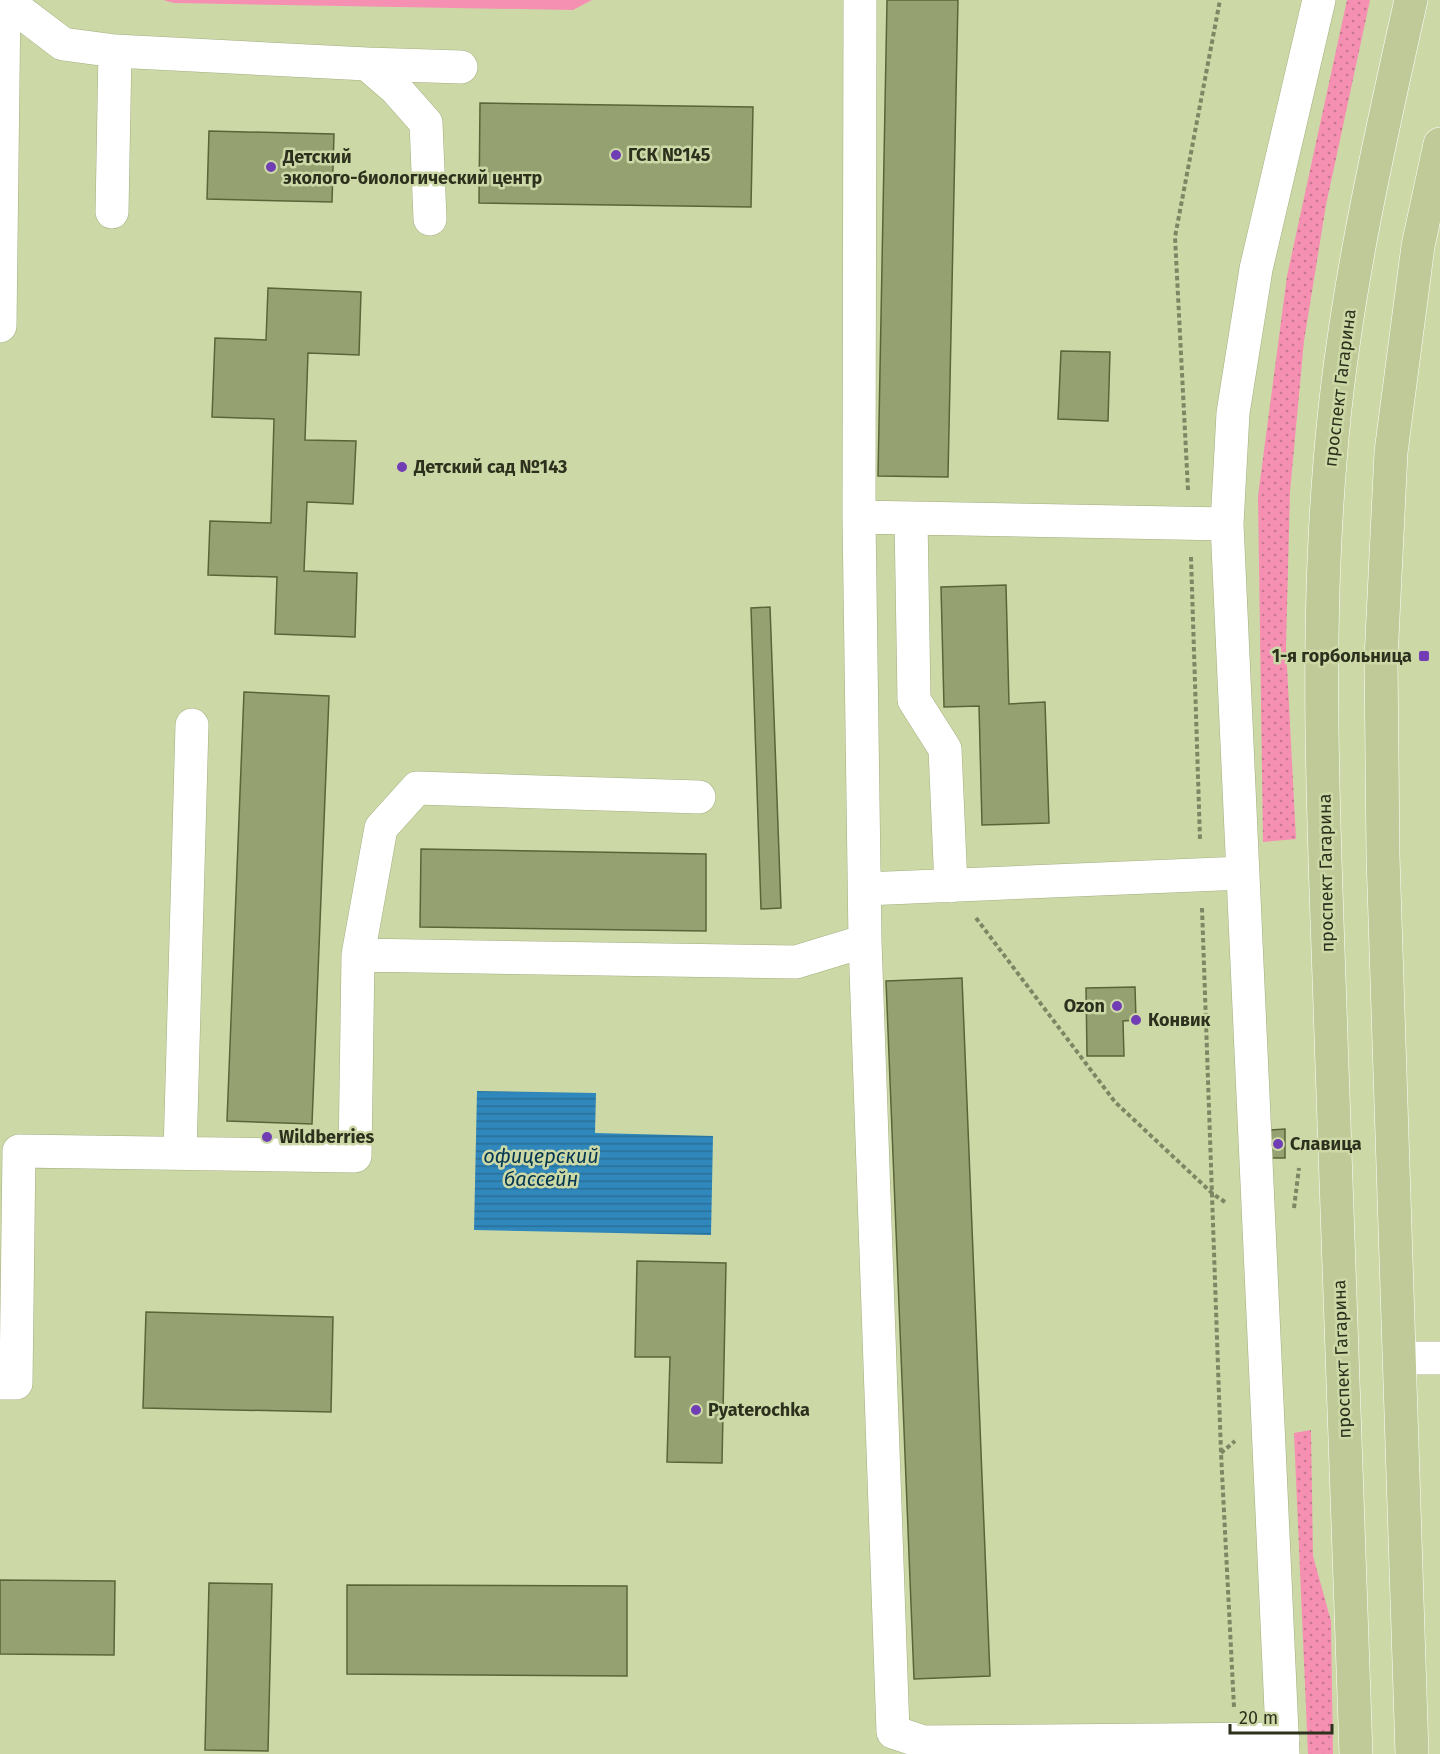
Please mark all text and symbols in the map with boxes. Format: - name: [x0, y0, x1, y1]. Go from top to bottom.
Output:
- place label: ГСК №145: [628, 144, 711, 166]
- place label: Детский эколого-биологический центр: [282, 146, 543, 189]
- marker: ГСК №145: [609, 148, 623, 162]
- marker: Детский эколого-биологический центр: [264, 160, 278, 174]
- street label: проспект Гагарина: [1319, 308, 1361, 468]
- place label: Детский сад №143: [413, 456, 567, 478]
- marker: Детский сад №143: [395, 460, 409, 474]
- place label: 1-я горбольница: [1272, 645, 1412, 667]
- marker: 1-я горбольница: [1417, 649, 1431, 663]
- street label: проспект Гагарина: [1314, 793, 1338, 953]
- place label: Ozon: [1064, 995, 1105, 1017]
- marker: Ozon: [1110, 999, 1124, 1013]
- place label: Конвик: [1148, 1009, 1211, 1031]
- marker: Конвик: [1129, 1013, 1143, 1027]
- place label: Wildberries: [279, 1126, 375, 1148]
- marker: Wildberries: [260, 1130, 274, 1144]
- place label: Славица: [1290, 1133, 1362, 1155]
- marker: Славица: [1271, 1137, 1285, 1151]
- water label: офицерский бассейн: [483, 1144, 599, 1191]
- street label: проспект Гагарина: [1328, 1279, 1356, 1439]
- place label: Pyaterochka: [708, 1399, 810, 1421]
- marker: Pyaterochka: [689, 1403, 703, 1417]
- scale bar: [1230, 1697, 1332, 1735]
- text: 20 m: [1239, 1707, 1278, 1729]

